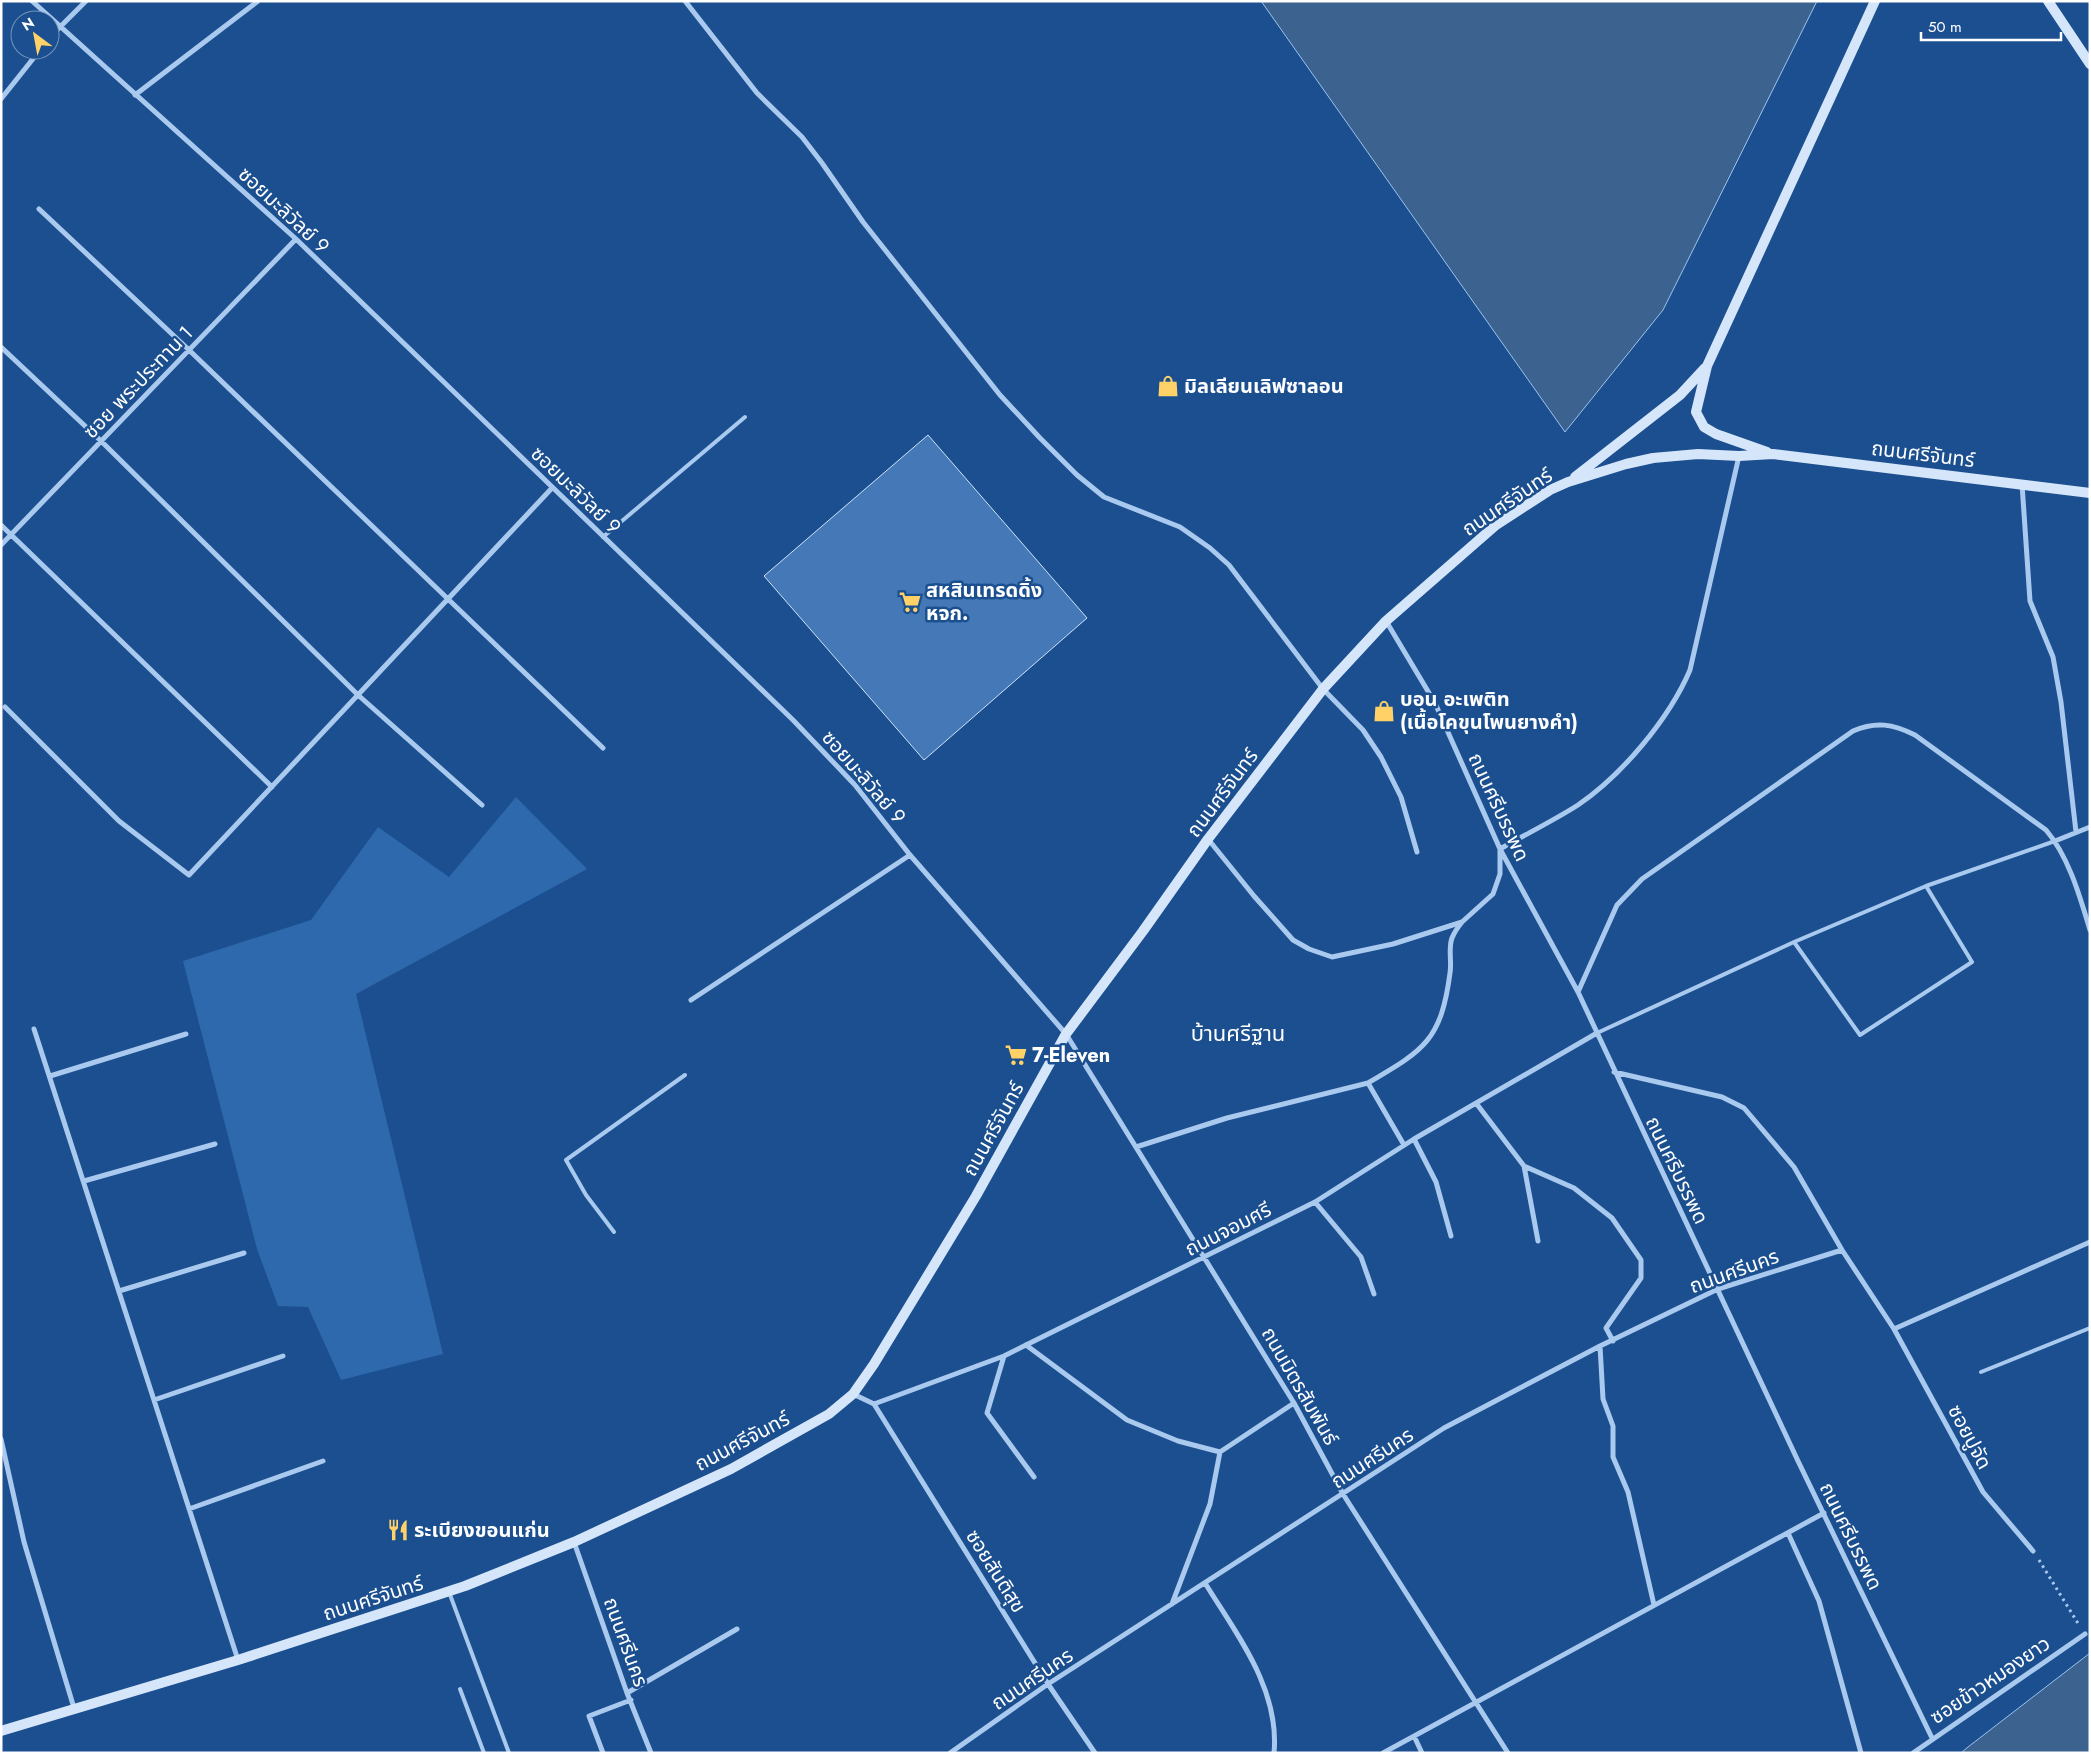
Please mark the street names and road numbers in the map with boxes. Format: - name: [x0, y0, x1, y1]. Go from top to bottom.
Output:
- street label: ซอยมะลิวัลย์ 9: [231, 160, 336, 260]
- street label: ซอย พระประทาน 1: [77, 319, 200, 445]
- street label: ถนนศรีจันทร์: [1870, 434, 1977, 475]
- street label: ซอยมะลิวัลย์ 9: [524, 440, 627, 541]
- street label: ถนนศรีจันทร์: [1456, 461, 1559, 543]
- street label: ซอยมะลิวัลย์ 9: [815, 724, 912, 830]
- street label: ถนนศรีจันทร์: [1180, 742, 1266, 843]
- street label: ถนนศรีบรรพด: [1461, 748, 1536, 866]
- street label: ถนนศรีจันทร์: [956, 1076, 1032, 1182]
- street label: ถนนศรีบรรพด: [1638, 1111, 1715, 1229]
- street label: ถนนจอมศรี: [1180, 1195, 1276, 1264]
- street label: ถนนศรีนคร: [1685, 1242, 1783, 1301]
- street label: ถนนมิตรสัมพันธ์: [1254, 1322, 1345, 1451]
- street label: ซอยปูจัด: [1940, 1400, 1999, 1475]
- street label: ถนนศรีจันทร์: [690, 1404, 796, 1479]
- street label: ถนนศรีนคร: [1325, 1421, 1419, 1496]
- street label: ถนนศรีบรรพด: [1812, 1477, 1889, 1595]
- street label: ซอยสันติสุข: [959, 1524, 1033, 1619]
- street label: ถนนศรีจันทร์: [319, 1568, 428, 1628]
- street label: ถนนศรีนคร: [596, 1593, 655, 1691]
- street label: ซอยข้าวหมองยาว: [1924, 1629, 2056, 1731]
- street label: ถนนศรีนคร: [986, 1641, 1079, 1717]

